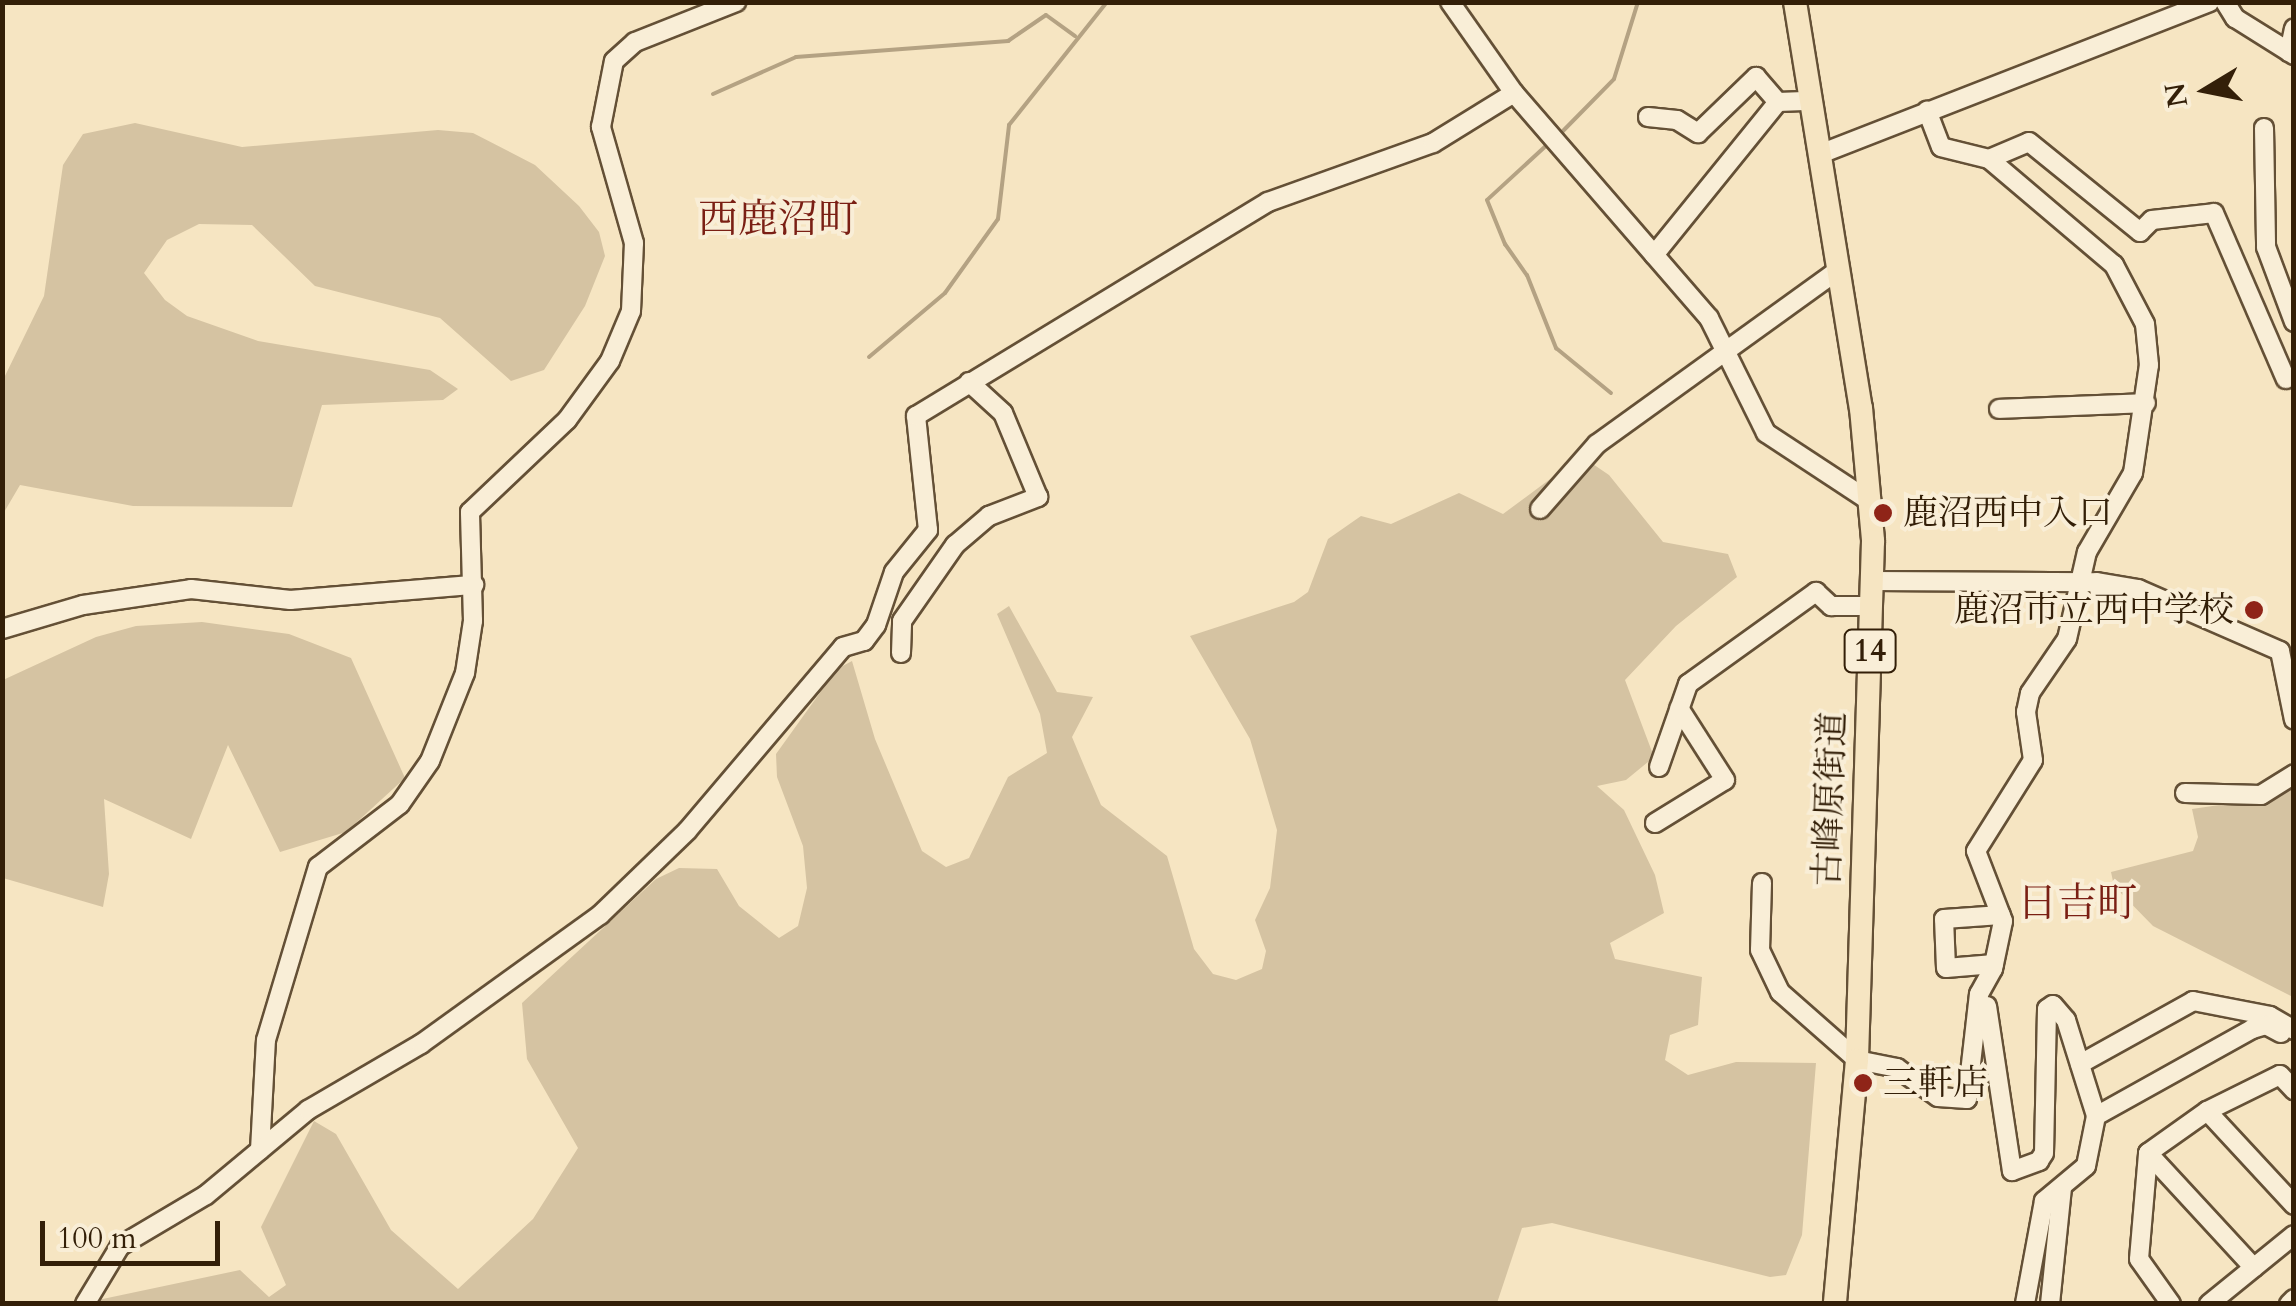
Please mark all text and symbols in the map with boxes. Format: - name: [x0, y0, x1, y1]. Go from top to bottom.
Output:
- north arrow: [2156, 40, 2256, 140]
- text: N: [2156, 80, 2197, 110]
- district label: 西鹿沼町: [698, 196, 858, 244]
- place label: 鹿沼西中入口: [1903, 492, 2113, 534]
- marker: 鹿沼西中入口: [1872, 502, 1894, 524]
- place label: 鹿沼市立西中学校: [1954, 589, 2234, 631]
- marker: 鹿沼市立西中学校: [2243, 599, 2265, 621]
- road number: 14: [1842, 624, 1898, 678]
- street label: 古峰原街道: [1806, 711, 1854, 887]
- district label: 日吉町: [2017, 880, 2137, 928]
- place label: 三軒店: [1883, 1062, 1988, 1104]
- marker: 三軒店: [1852, 1072, 1874, 1094]
- scale bar: [45, 1201, 225, 1263]
- text: 100 m: [57, 1218, 137, 1259]

